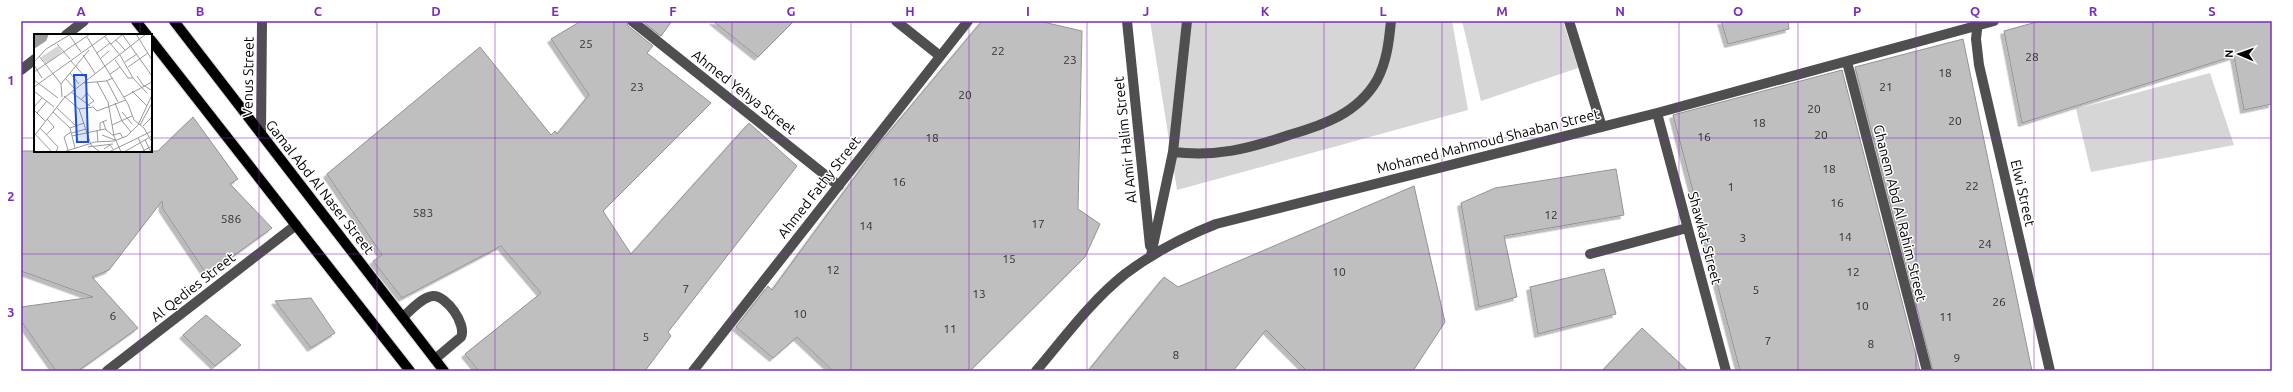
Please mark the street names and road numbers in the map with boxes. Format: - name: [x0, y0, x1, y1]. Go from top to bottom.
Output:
- street label: Venus Street: [239, 36, 257, 117]
- street label: Ahmed Yehya Street: [689, 46, 800, 138]
- street label: Al Amir Halim Street: [1110, 75, 1140, 204]
- street label: Mohamed Mahmoud Shaaban Street: [1375, 105, 1602, 176]
- street label: Gamal Abd Al Naser Street: [263, 117, 378, 258]
- street label: Ghanem Abd Al Rahim Street: [1870, 123, 1930, 304]
- street label: Ahmed Fathy Street: [774, 133, 864, 241]
- street label: Elwi Street: [2008, 158, 2039, 228]
- street label: Shawkat Street: [1685, 190, 1725, 287]
- street label: Al Qedies Street: [148, 249, 239, 325]

